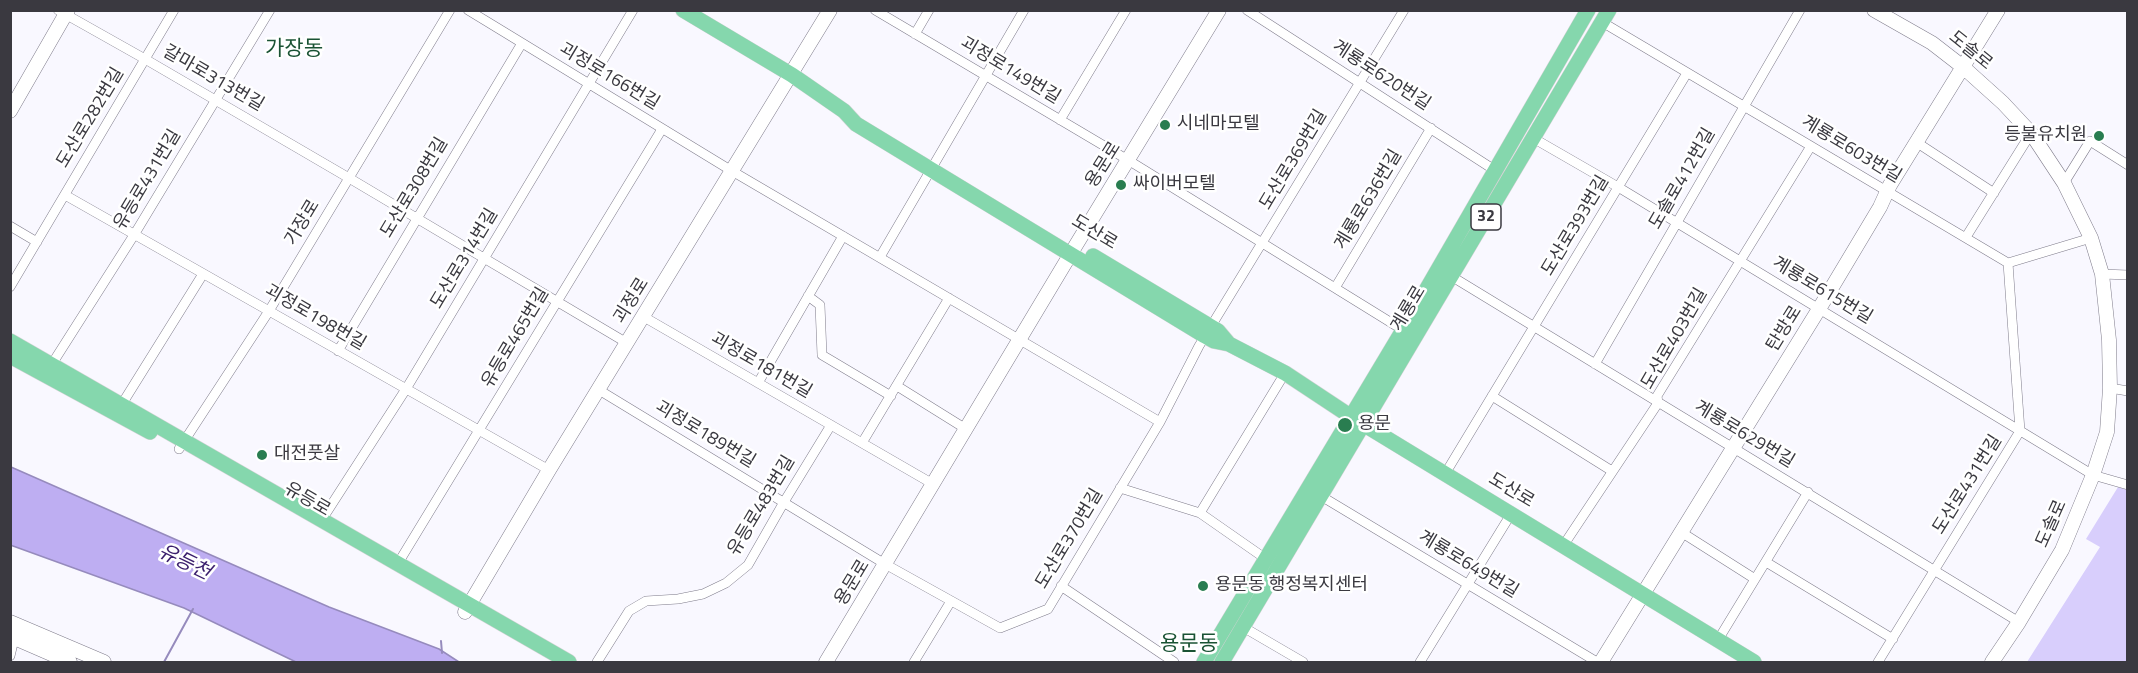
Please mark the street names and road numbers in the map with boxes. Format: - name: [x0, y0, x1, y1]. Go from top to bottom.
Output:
- street label: 도솔로: [1944, 27, 1996, 75]
- street label: 괴정로149번길: [956, 33, 1064, 109]
- street label: 계룡로620번길: [1328, 36, 1434, 116]
- street label: 괴정로166번길: [555, 39, 663, 115]
- street label: 갈마로313번길: [159, 41, 267, 117]
- street label: 도산로282번길: [53, 64, 129, 172]
- street label: 도산로369번길: [1256, 106, 1332, 214]
- street label: 계룡로603번길: [1797, 112, 1905, 188]
- street label: 도솔로412번길: [1645, 125, 1721, 233]
- street label: 유등로431번길: [110, 126, 186, 234]
- street label: 도산로308번길: [377, 134, 453, 242]
- street label: 용문로: [1082, 138, 1126, 192]
- street label: 계룡로636번길: [1331, 146, 1407, 254]
- street label: 도산로393번길: [1538, 172, 1614, 280]
- street label: 가장로: [281, 196, 325, 250]
- road number: 32: [1471, 204, 1501, 230]
- street label: 도산로314번길: [427, 205, 503, 313]
- street label: 도산로: [1067, 211, 1121, 255]
- street label: 계룡로615번길: [1768, 253, 1876, 329]
- street label: 괴정로: [610, 274, 654, 328]
- street label: 괴정로198번길: [261, 280, 369, 356]
- street label: 계룡로: [1387, 282, 1431, 336]
- street label: 유등로465번길: [478, 284, 554, 392]
- street label: 도산로403번길: [1637, 285, 1713, 393]
- street label: 탄방로: [1763, 302, 1807, 356]
- street label: 괴정로181번길: [707, 328, 815, 404]
- street label: 괴정로189번길: [651, 397, 759, 473]
- street label: 계룡로629번길: [1690, 397, 1798, 473]
- street label: 도산로431번길: [1929, 431, 2007, 539]
- street label: 유등로483번길: [724, 452, 800, 560]
- street label: 도산로: [1484, 469, 1538, 513]
- street label: 유등로: [280, 478, 334, 522]
- street label: 도산로370번길: [1032, 485, 1108, 593]
- street label: 도솔로: [2032, 497, 2072, 551]
- street label: 계룡로649번길: [1414, 527, 1522, 603]
- street label: 용문로: [831, 556, 875, 610]

